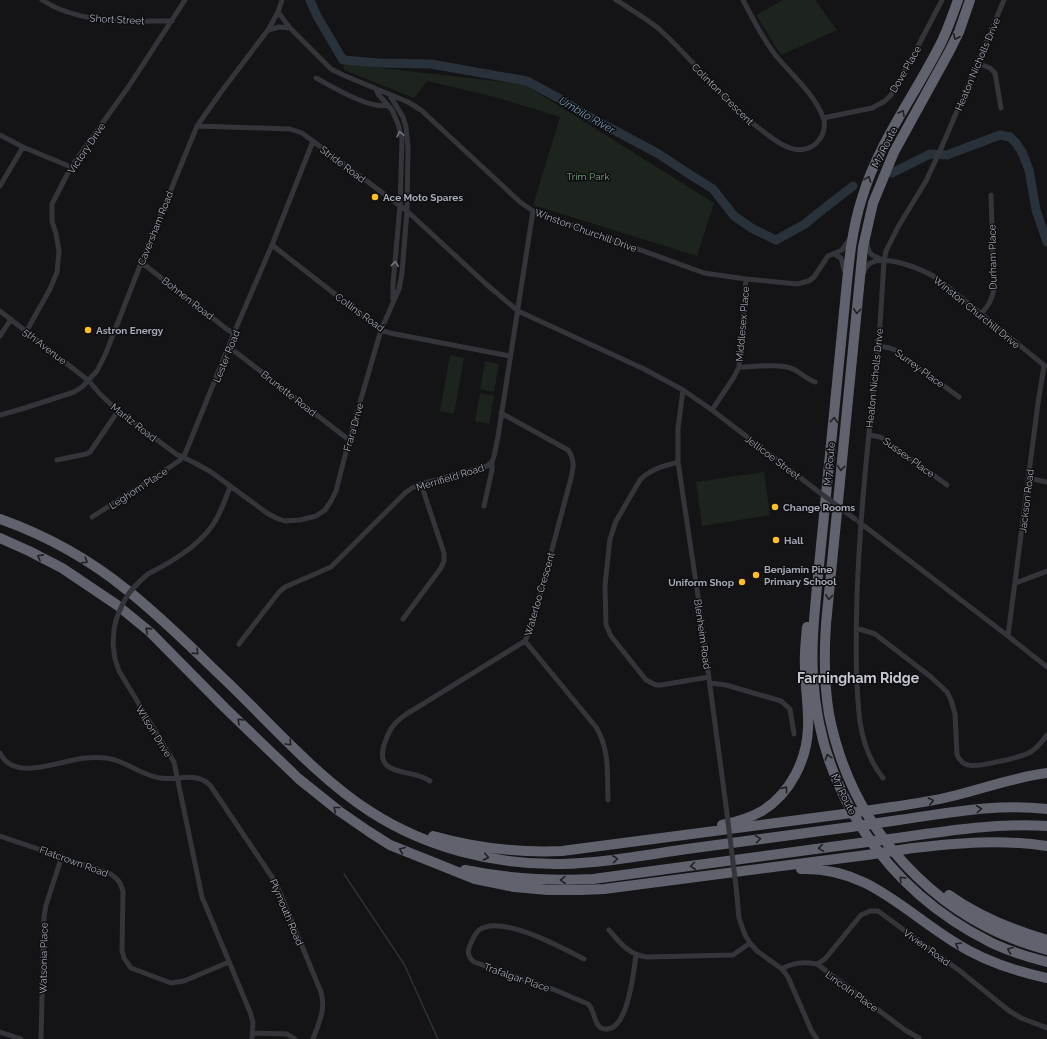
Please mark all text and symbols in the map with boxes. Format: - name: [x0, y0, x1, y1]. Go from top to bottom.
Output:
- street label: Short Street: [89, 13, 145, 26]
- street label: Heaton Nicholls Drive: [953, 16, 1002, 112]
- one-way arrow: [953, 32, 961, 40]
- street label: Dove Place: [888, 44, 923, 95]
- street label: Colinton Crescent: [690, 61, 756, 128]
- water label: Umbilo River: [556, 94, 618, 137]
- one-way arrow: [897, 110, 904, 117]
- street label: Victory Drive: [65, 121, 107, 176]
- street label: M7 Route: [870, 125, 899, 169]
- one-way arrow: [397, 131, 405, 138]
- street label: Stride Road: [318, 144, 367, 185]
- park label: Trim Park: [566, 171, 610, 182]
- one-way arrow: [864, 175, 872, 182]
- street label: Caversham Road: [136, 190, 175, 267]
- marker: Ace Moto Spares: [370, 192, 380, 202]
- place label: Ace Moto Spares: [383, 192, 463, 203]
- street label: Winston Churchill Drive: [533, 207, 639, 254]
- street label: Durham Place: [986, 224, 999, 290]
- one-way arrow: [390, 261, 399, 267]
- street label: Winston Churchill Drive: [931, 274, 1022, 351]
- street label: Bohnen Road: [160, 275, 216, 322]
- street label: Middlesex Place: [734, 286, 751, 362]
- street label: Collins Road: [333, 291, 386, 334]
- one-way arrow: [853, 308, 862, 314]
- marker: Astron Energy: [83, 325, 93, 335]
- place label: Astron Energy: [96, 325, 164, 336]
- street label: 5th Avenue: [21, 326, 69, 367]
- street label: Lester Road: [211, 328, 242, 384]
- street label: Heaton Nicholls Drive: [864, 328, 885, 428]
- street label: Surrey Place: [893, 347, 946, 390]
- street label: Brunette Road: [259, 369, 318, 418]
- street label: Maritz Road: [109, 401, 159, 444]
- street label: Frara Drive: [341, 402, 366, 453]
- one-way arrow: [829, 417, 838, 423]
- street label: Jellicoe Street: [743, 433, 803, 482]
- street label: Sussex Place: [881, 435, 937, 480]
- street label: M7 Route: [822, 441, 837, 486]
- street label: Merrifield Road: [415, 462, 485, 493]
- street label: Leghorn Place: [107, 465, 170, 511]
- one-way arrow: [837, 465, 846, 471]
- street label: Jackson Road: [1017, 469, 1036, 534]
- marker: Change Rooms: [770, 502, 780, 512]
- place label: Change Rooms: [783, 502, 855, 513]
- marker: Hall: [771, 535, 781, 545]
- place label: Hall: [784, 535, 804, 546]
- street label: Waterloo Crescent: [522, 550, 557, 637]
- one-way arrow: [37, 554, 45, 561]
- one-way arrow: [81, 556, 88, 563]
- place label: Benjamin Pine Primary School: [764, 564, 837, 587]
- marker: Benjamin Pine Primary School: [751, 570, 761, 580]
- place label: Uniform Shop: [668, 577, 735, 588]
- marker: Uniform Shop: [737, 577, 747, 587]
- one-way arrow: [824, 594, 833, 600]
- street label: Blenheim Road: [692, 598, 713, 670]
- one-way arrow: [145, 627, 152, 634]
- one-way arrow: [191, 647, 199, 655]
- district label: Farningham Ridge: [797, 670, 920, 686]
- street label: Wilson Drive: [133, 704, 174, 759]
- one-way arrow: [237, 719, 244, 726]
- one-way arrow: [284, 738, 292, 746]
- one-way arrow: [824, 754, 833, 761]
- street label: M7 Route: [829, 772, 858, 817]
- one-way arrow: [781, 786, 788, 793]
- one-way arrow: [927, 798, 934, 806]
- one-way arrow: [976, 805, 982, 814]
- one-way arrow: [333, 806, 340, 813]
- one-way arrow: [755, 835, 761, 844]
- one-way arrow: [818, 843, 824, 852]
- street label: Flatcrown Road: [38, 844, 110, 879]
- one-way arrow: [398, 847, 406, 855]
- one-way arrow: [483, 852, 489, 860]
- one-way arrow: [612, 855, 618, 864]
- one-way arrow: [689, 861, 696, 870]
- one-way arrow: [560, 876, 566, 885]
- one-way arrow: [899, 876, 907, 884]
- street label: Plymouth Road: [268, 877, 305, 947]
- street label: Watsonia Place: [37, 922, 50, 994]
- street label: Vivien Road: [901, 927, 952, 968]
- one-way arrow: [955, 942, 963, 949]
- one-way arrow: [1006, 947, 1013, 955]
- street label: Trafalgar Place: [483, 961, 551, 994]
- street label: Lincoln Place: [823, 969, 880, 1014]

